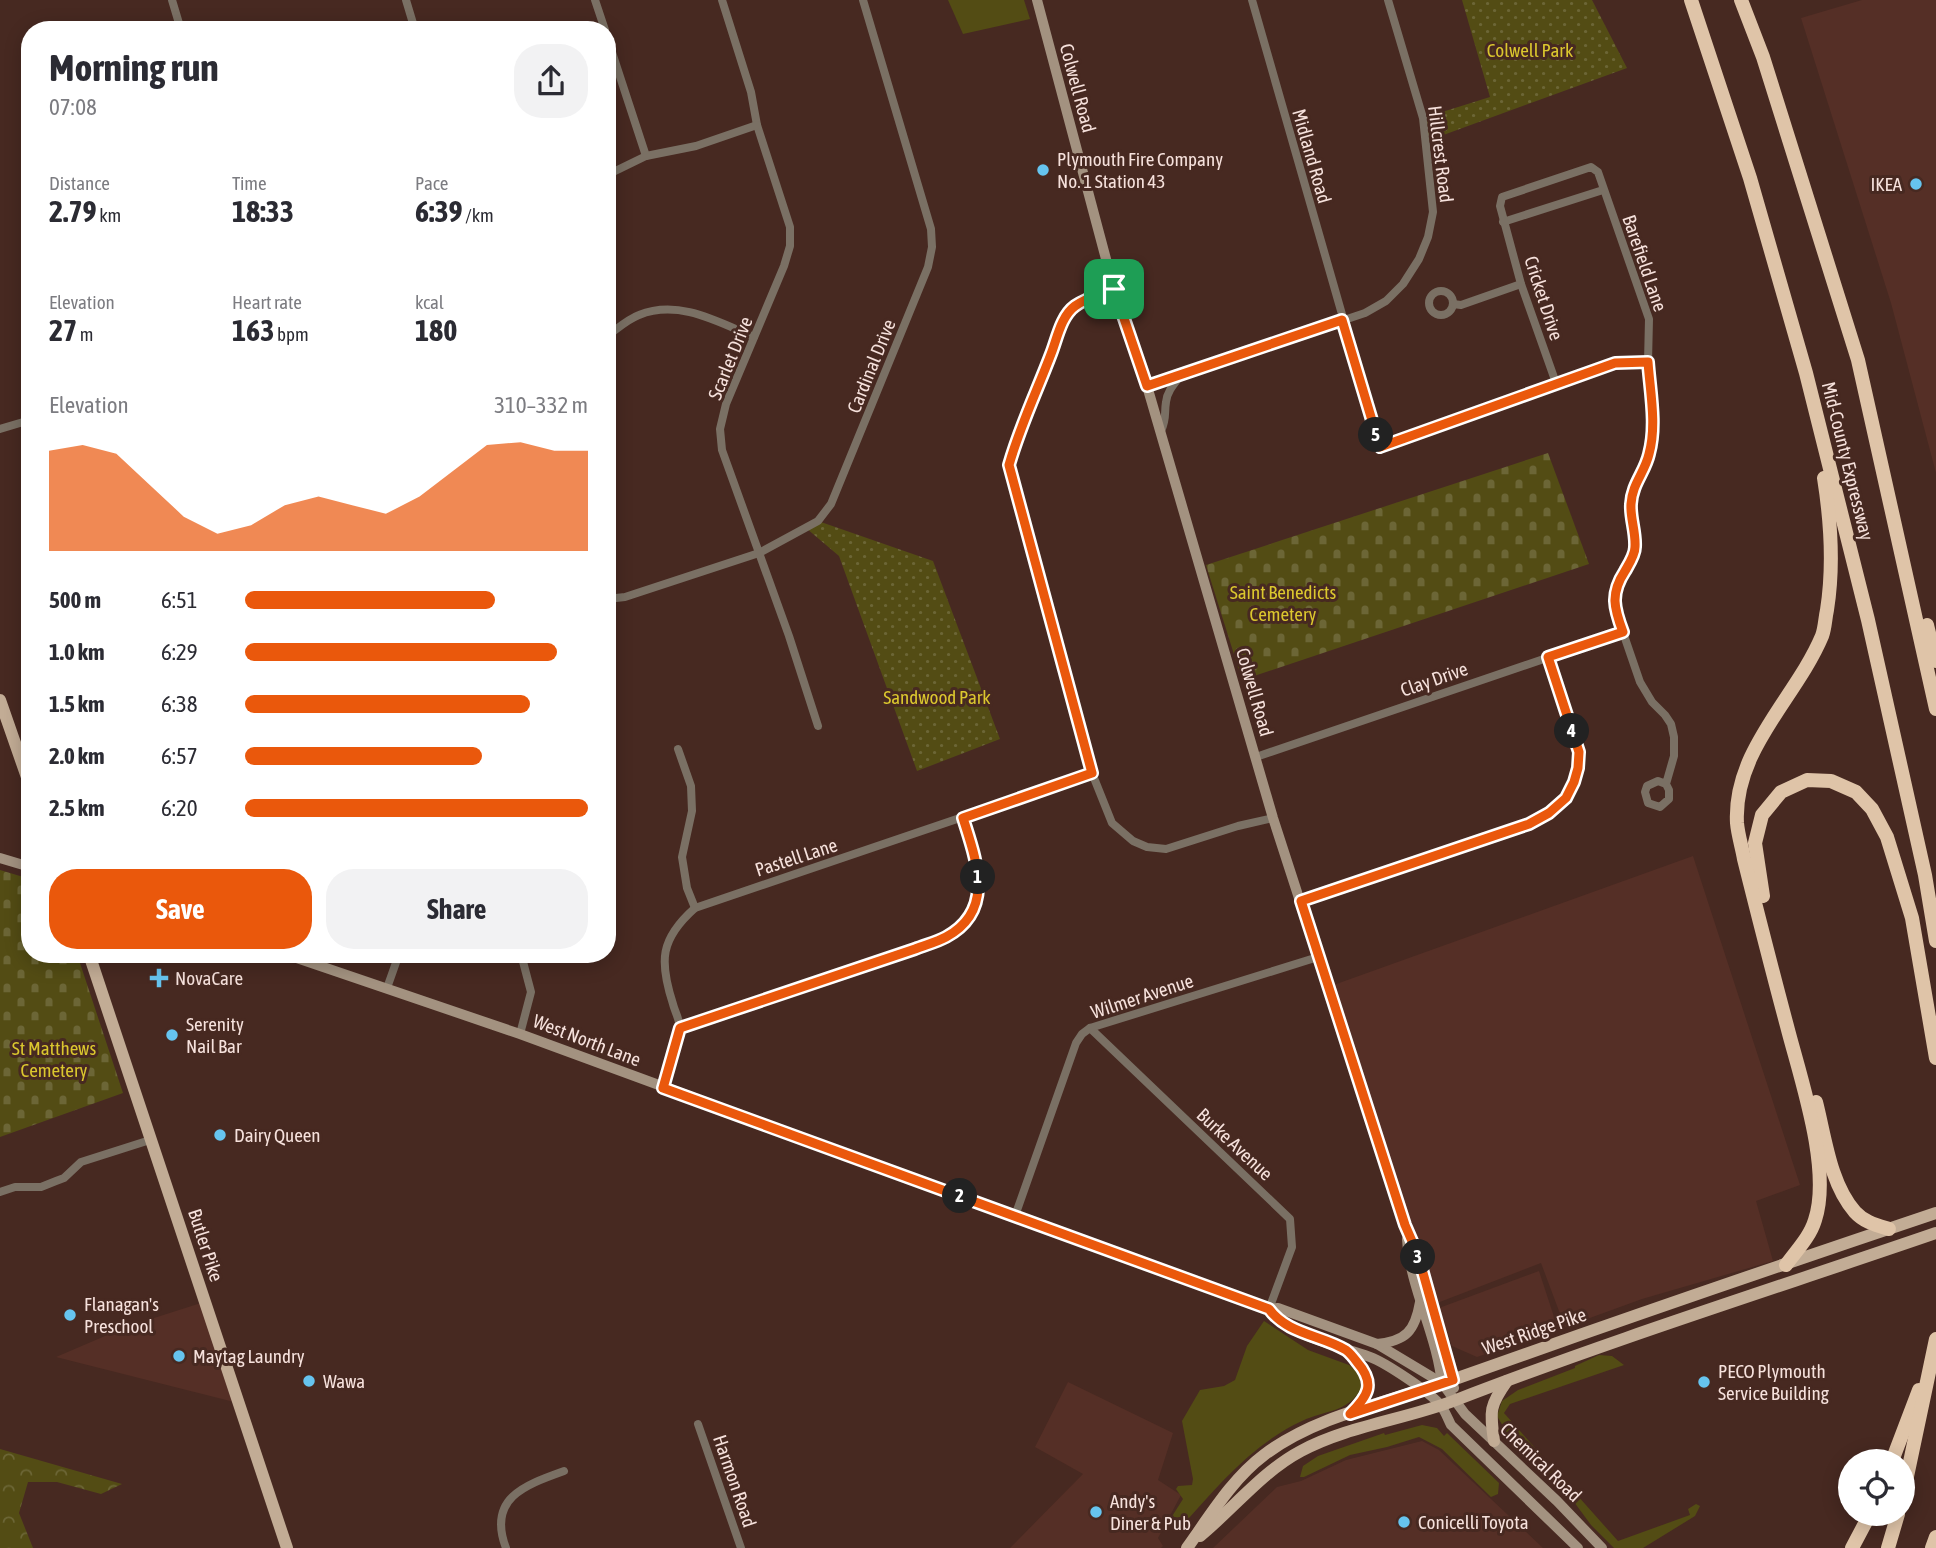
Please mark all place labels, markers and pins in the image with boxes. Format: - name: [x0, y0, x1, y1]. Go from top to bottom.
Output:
- place label: Plymouth Fire Company No. 1 Station 43: [1057, 148, 1223, 192]
- marker: Plymouth Fire Company No. 1 Station 43: [1035, 162, 1051, 178]
- place label: IKEA: [1870, 173, 1903, 195]
- marker: IKEA: [1908, 176, 1924, 192]
- pin: [1084, 259, 1144, 319]
- pin: 5: [1358, 418, 1394, 452]
- pin: 4: [1554, 714, 1590, 748]
- pin: 1: [960, 860, 996, 894]
- place label: NovaCare: [175, 967, 243, 989]
- marker: NovaCare: [149, 968, 169, 988]
- place label: Serenity Nail Bar: [186, 1013, 244, 1057]
- marker: Serenity Nail Bar: [164, 1027, 180, 1043]
- place label: Dairy Queen: [234, 1124, 321, 1146]
- marker: Dairy Queen: [212, 1127, 228, 1143]
- pin: 2: [942, 1178, 978, 1214]
- pin: 3: [1400, 1240, 1436, 1274]
- place label: Flanagan's Preschool: [84, 1293, 159, 1337]
- marker: Flanagan's Preschool: [62, 1307, 78, 1323]
- place label: Maytag Laundry: [193, 1345, 305, 1367]
- marker: Maytag Laundry: [171, 1348, 187, 1364]
- place label: PECO Plymouth Service Building: [1718, 1360, 1830, 1404]
- place label: Wawa: [323, 1370, 365, 1392]
- marker: Wawa: [301, 1373, 317, 1389]
- marker: PECO Plymouth Service Building: [1696, 1374, 1712, 1390]
- place label: Andy's Diner & Pub: [1110, 1490, 1191, 1534]
- marker: Andy's Diner & Pub: [1088, 1504, 1104, 1520]
- place label: Conicelli Toyota: [1418, 1511, 1529, 1533]
- marker: Conicelli Toyota: [1396, 1514, 1412, 1530]

